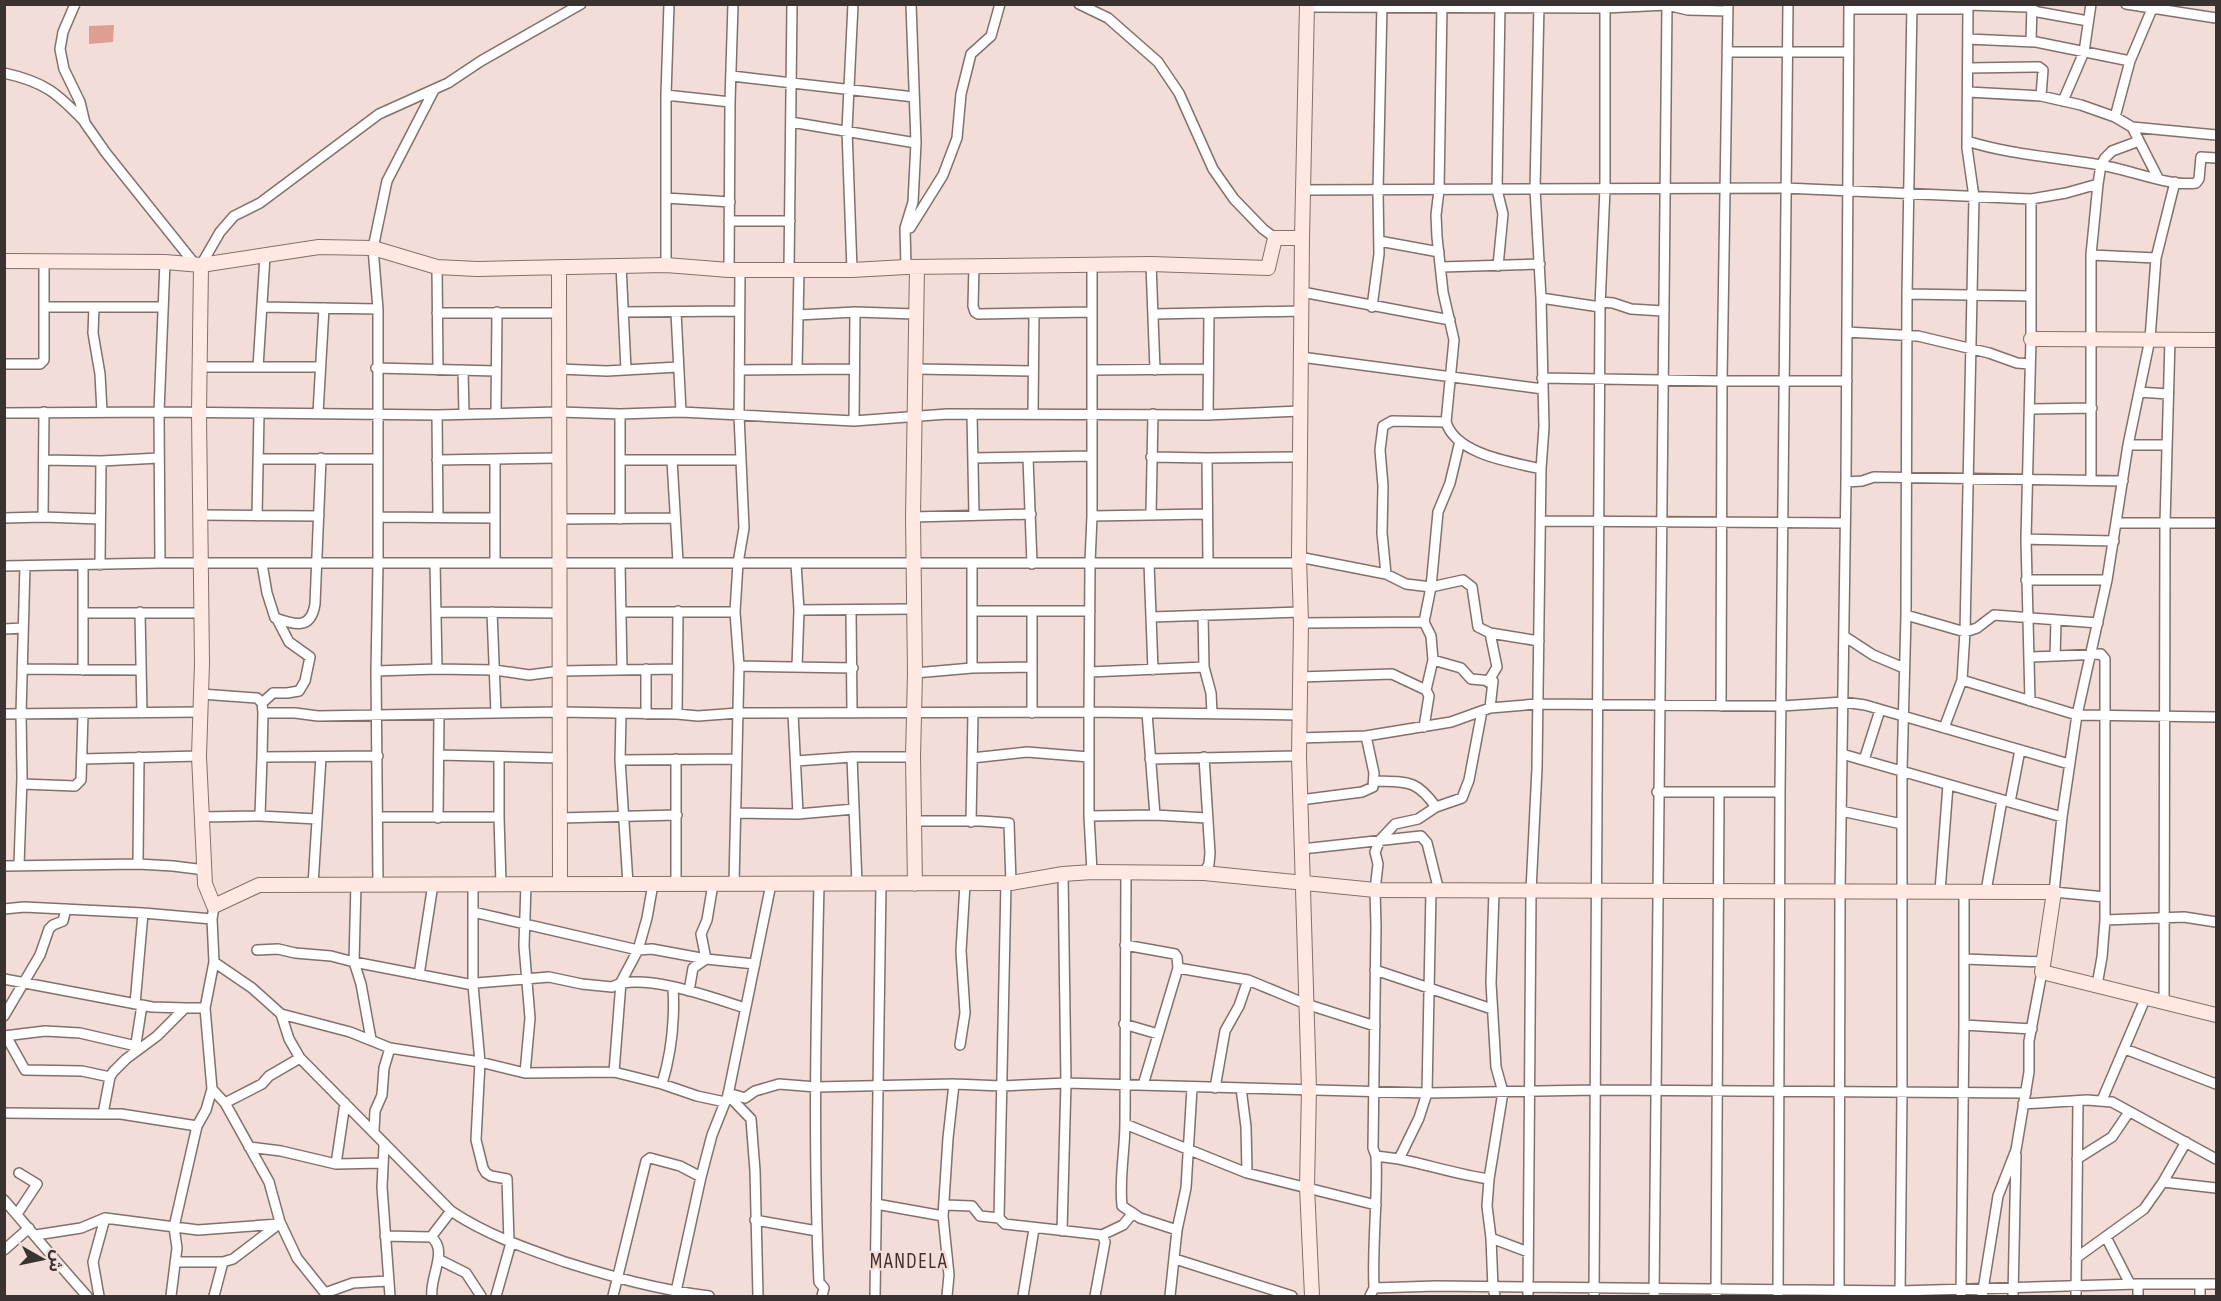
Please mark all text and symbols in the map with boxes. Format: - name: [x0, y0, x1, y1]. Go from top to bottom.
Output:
- north arrow: [12, 1229, 72, 1289]
- text: ش: [44, 1249, 66, 1274]
- district label: MANDELA: [870, 1249, 948, 1274]

